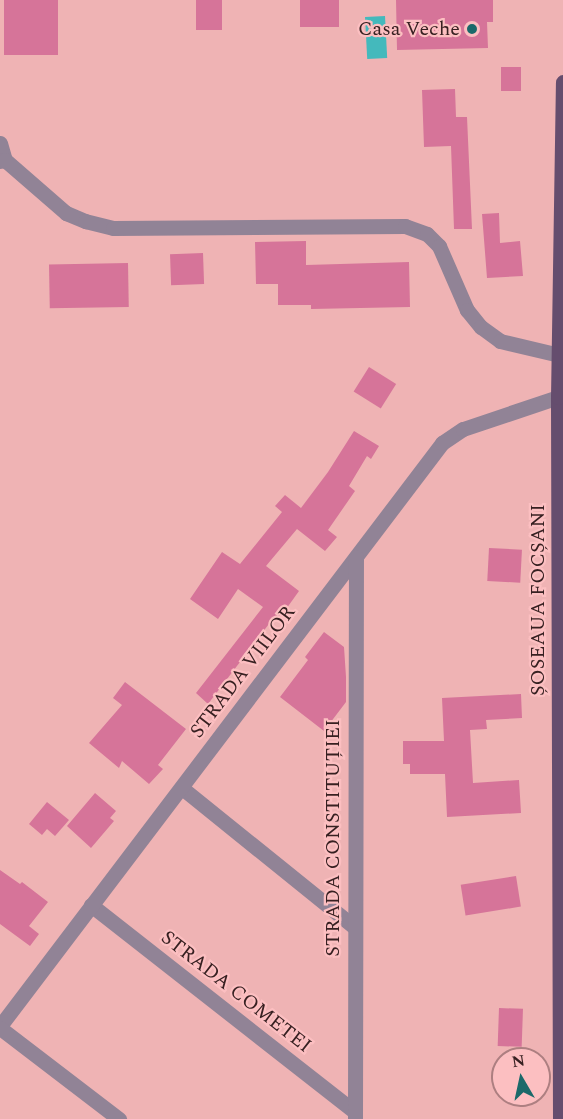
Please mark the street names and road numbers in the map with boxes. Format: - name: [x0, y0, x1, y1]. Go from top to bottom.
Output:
- street label: ȘOSEAUA FOCȘANI: [526, 504, 550, 696]
- street label: STRADA VIILOR: [185, 601, 301, 743]
- street label: STRADA CONSTITUȚIEI: [321, 719, 345, 957]
- street label: STRADA COMETEI: [156, 926, 316, 1058]

